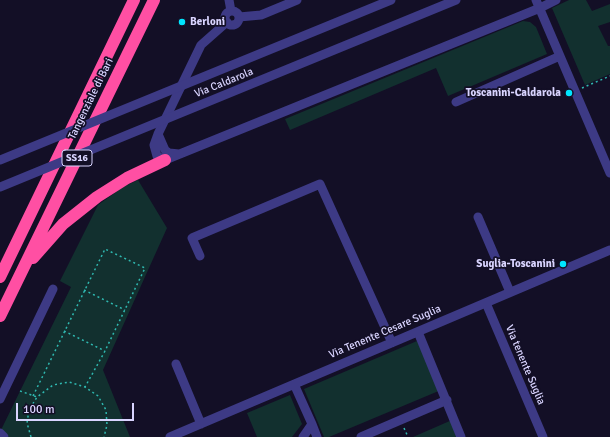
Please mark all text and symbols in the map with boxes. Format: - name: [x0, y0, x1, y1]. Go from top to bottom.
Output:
- place label: Berloni: [190, 15, 225, 29]
- marker: Berloni: [177, 17, 187, 27]
- street label: Tangenziale di Bari: [66, 56, 116, 142]
- street label: Via Caldarola: [193, 65, 255, 101]
- place label: Toscanini-Caldarola: [466, 86, 561, 100]
- marker: Toscanini-Caldarola: [564, 88, 574, 98]
- road number: SS16: [62, 150, 92, 166]
- place label: Suglia-Toscanini: [476, 257, 555, 271]
- marker: Suglia-Toscanini: [558, 259, 568, 269]
- street label: Via Tenente Cesare Suglia: [327, 302, 443, 362]
- street label: Via tenente Suglia: [502, 323, 548, 407]
- scale bar: [18, 395, 136, 421]
- text: 100 m: [23, 402, 55, 417]

